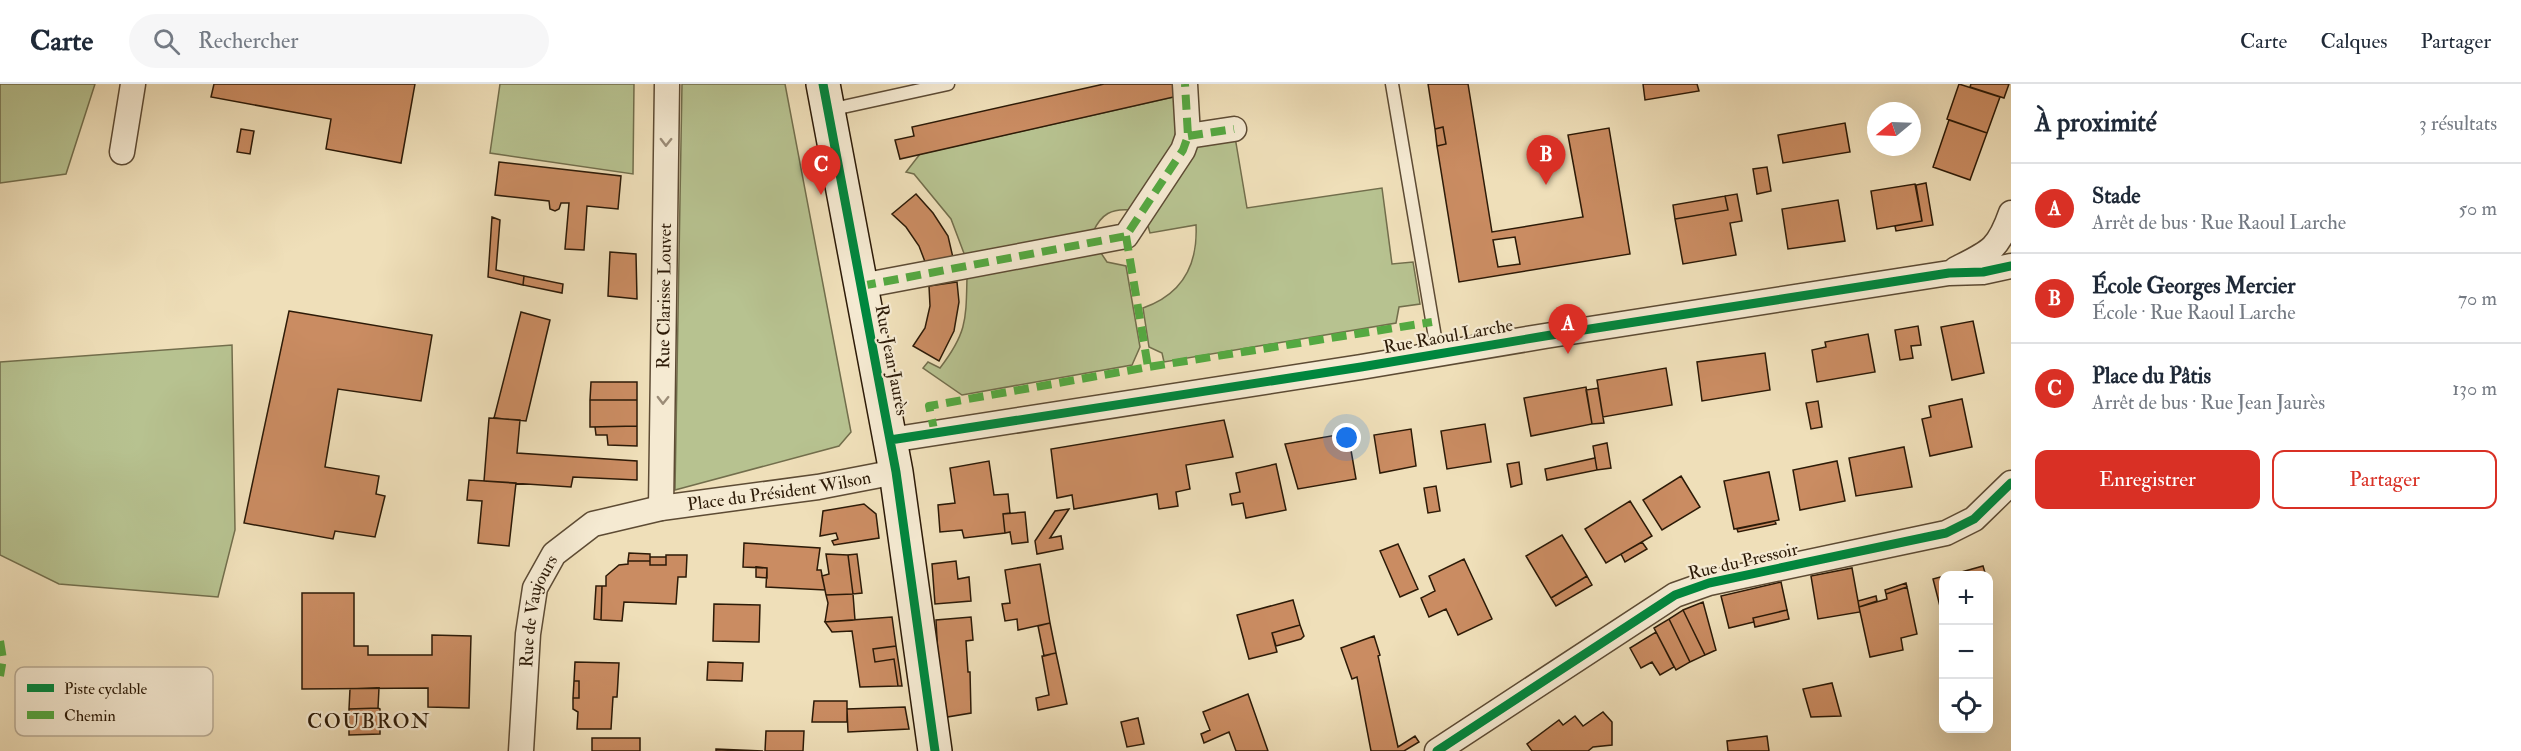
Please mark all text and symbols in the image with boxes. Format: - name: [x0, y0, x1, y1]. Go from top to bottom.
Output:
- search box: [129, 14, 549, 68]
- text: Carte: [30, 24, 93, 59]
- icon: search: [150, 25, 183, 58]
- text: Rechercher: [198, 27, 298, 55]
- text: Carte: [2240, 28, 2287, 55]
- text: Calques: [2320, 28, 2387, 55]
- text: Partager: [2420, 28, 2491, 55]
- north arrow: [1867, 102, 1921, 156]
- text: À proximité: [2035, 107, 2157, 139]
- text: 3 résultats: [2419, 111, 2497, 136]
- pin: B: [1526, 135, 1566, 185]
- one-way arrow: [660, 138, 672, 147]
- pin: C: [802, 146, 840, 195]
- text: Stade: [2092, 182, 2140, 210]
- text: A: [2048, 196, 2061, 221]
- text: 50 m: [2458, 196, 2497, 221]
- text: Arrêt de bus · Rue Raoul Larche: [2092, 210, 2346, 235]
- street label: Rue Clarisse Louvet: [652, 223, 677, 369]
- text: École Georges Mercier: [2092, 272, 2295, 300]
- text: B: [2048, 286, 2061, 311]
- text: 70 m: [2458, 286, 2497, 311]
- text: École · Rue Raoul Larche: [2092, 300, 2296, 325]
- street label: Rue Jean Jaurès: [870, 303, 914, 417]
- pin: A: [1548, 304, 1588, 354]
- street label: Rue Raoul Larche: [1381, 314, 1515, 359]
- text: Place du Pâtis: [2092, 362, 2211, 390]
- text: C: [2047, 376, 2062, 401]
- text: 130 m: [2452, 376, 2497, 401]
- text: Arrêt de bus · Rue Jean Jaurès: [2092, 390, 2325, 415]
- one-way arrow: [657, 396, 669, 405]
- your location: [1332, 423, 1361, 452]
- button: Enregistrer: [2035, 450, 2260, 509]
- button: Partager: [2272, 450, 2497, 509]
- street label: Place du Président Wilson: [686, 466, 873, 516]
- street label: Rue du Pressoir: [1686, 538, 1801, 585]
- street label: Rue de Vaujours: [515, 551, 563, 668]
- map controls: [1939, 571, 1993, 733]
- button: +: [1939, 571, 1993, 625]
- button: −: [1939, 625, 1993, 679]
- legend: [15, 667, 213, 736]
- text: Piste cyclable: [64, 679, 148, 699]
- button: locate: [1939, 679, 1993, 733]
- text: Chemin: [64, 706, 116, 726]
- district label: COUBRON: [307, 708, 431, 735]

